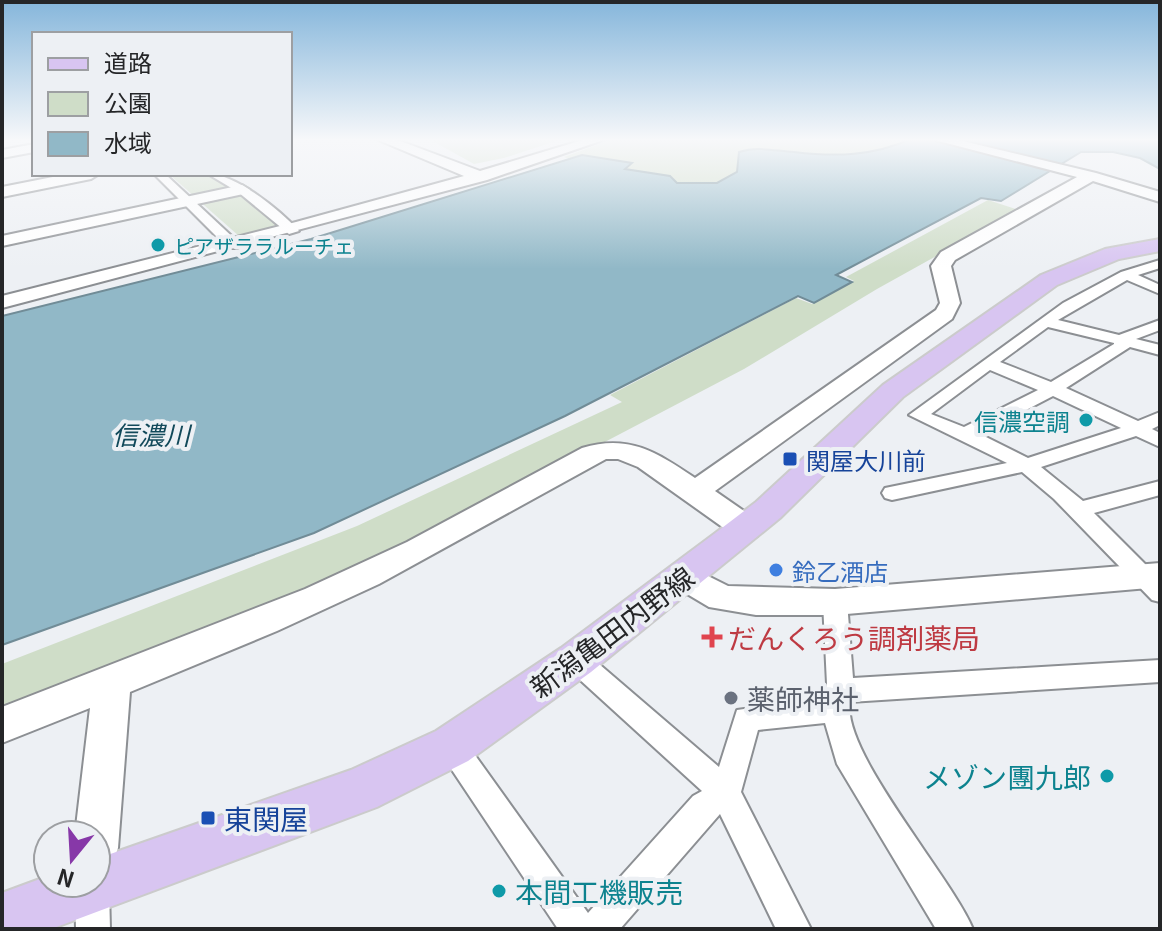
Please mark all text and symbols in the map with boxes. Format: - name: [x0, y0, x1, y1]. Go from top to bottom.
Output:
- legend: [32, 32, 292, 176]
- text: 道路: [104, 44, 152, 79]
- text: 公園: [104, 84, 152, 119]
- text: 水域: [104, 124, 152, 159]
- place label: ピアザララルーチェ: [174, 231, 354, 260]
- marker: ピアザララルーチェ: [149, 236, 167, 254]
- place label: 信濃空調: [974, 403, 1070, 438]
- marker: 信濃空調: [1077, 411, 1095, 429]
- water label: 信濃川: [112, 415, 193, 452]
- place label: 関屋大川前: [806, 442, 926, 477]
- marker: 関屋大川前: [781, 450, 799, 468]
- place label: 鈴乙酒店: [792, 553, 888, 588]
- street label: 新潟亀田内野線: [521, 556, 701, 706]
- marker: 鈴乙酒店: [767, 561, 785, 579]
- place label: だんくろう調剤薬局: [728, 617, 980, 657]
- marker: だんくろう調剤薬局: [703, 628, 721, 646]
- place label: 薬師神社: [747, 678, 859, 718]
- marker: 薬師神社: [722, 689, 740, 707]
- place label: メゾン團九郎: [923, 756, 1091, 796]
- marker: メゾン團九郎: [1098, 767, 1116, 785]
- place label: 東関屋: [224, 798, 308, 838]
- marker: 東関屋: [199, 809, 217, 827]
- north arrow: [32, 819, 112, 899]
- text: N: [52, 862, 78, 898]
- place label: 本間工機販売: [515, 871, 683, 911]
- marker: 本間工機販売: [490, 882, 508, 900]

